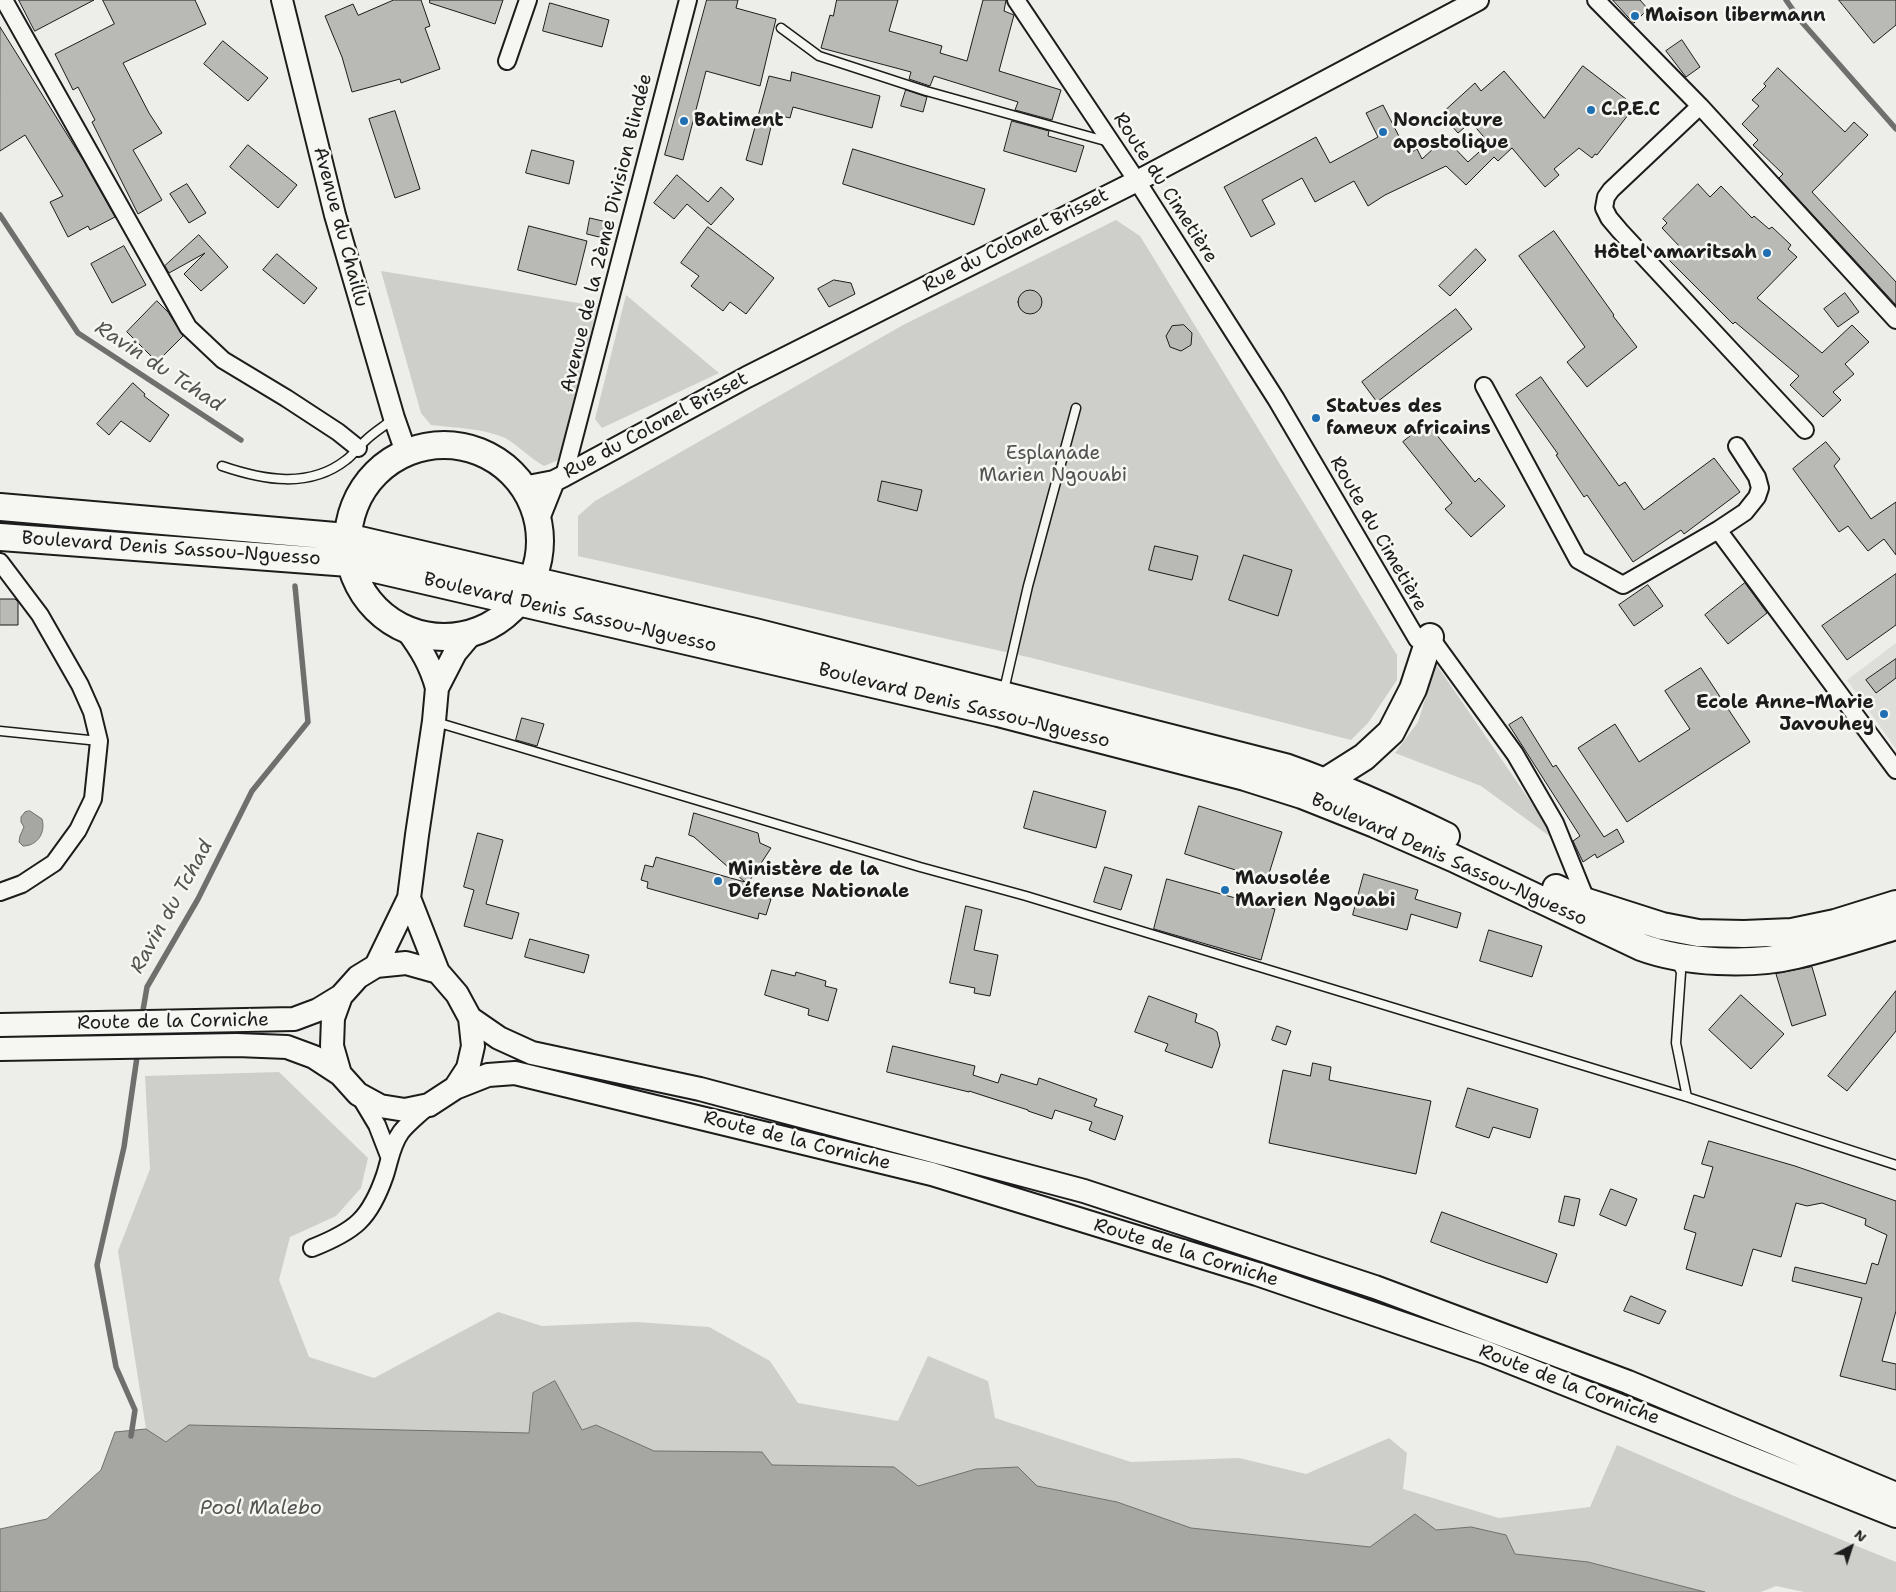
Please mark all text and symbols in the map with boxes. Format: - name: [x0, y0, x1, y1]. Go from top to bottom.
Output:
- place label: Maison libermann: [1645, 5, 1826, 27]
- marker: Maison libermann: [1629, 10, 1641, 22]
- street label: Avenue de la 2ème Division Blindée: [556, 71, 658, 395]
- place label: C.P.E.C: [1601, 99, 1660, 121]
- marker: C.P.E.C: [1585, 104, 1597, 116]
- street label: Route du Cimetière: [1108, 109, 1222, 267]
- place label: Batiment: [694, 110, 784, 132]
- place label: Nonciature apostolique: [1393, 110, 1509, 154]
- marker: Batiment: [678, 115, 690, 127]
- marker: Nonciature apostolique: [1377, 126, 1389, 138]
- street label: Avenue du Chaillu: [308, 145, 372, 309]
- street label: Rue du Colonel Brisset: [919, 184, 1113, 298]
- place label: Hôtel amaritsah: [1594, 242, 1757, 264]
- marker: Hôtel amaritsah: [1761, 247, 1773, 259]
- water label: Ravin du Tchad: [90, 316, 228, 418]
- street label: Rue du Colonel Brisset: [560, 368, 752, 484]
- place label: Statues des fameux africains: [1326, 396, 1491, 440]
- marker: Statues des fameux africains: [1310, 412, 1322, 424]
- park label: Esplanade Marien Ngouabi: [979, 443, 1127, 487]
- street label: Route du Cimetière: [1324, 453, 1432, 615]
- street label: Boulevard Denis Sassou-Nguesso: [21, 527, 321, 571]
- street label: Boulevard Denis Sassou-Nguesso: [421, 568, 719, 658]
- street label: Boulevard Denis Sassou-Nguesso: [816, 659, 1112, 753]
- place label: Ecole Anne-Marie Javouhey: [1696, 692, 1874, 736]
- marker: Ecole Anne-Marie Javouhey: [1878, 708, 1890, 720]
- street label: Boulevard Denis Sassou-Nguesso: [1307, 789, 1591, 931]
- water label: Ravin du Tchad: [125, 836, 219, 978]
- place label: Ministère de la Défense Nationale: [728, 859, 909, 903]
- place label: Mausolée Marien Ngouabi: [1235, 868, 1396, 912]
- marker: Ministère de la Défense Nationale: [712, 875, 724, 887]
- marker: Mausolée Marien Ngouabi: [1219, 884, 1231, 896]
- street label: Route de la Corniche: [77, 1009, 269, 1035]
- street label: Route de la Corniche: [701, 1107, 893, 1175]
- street label: Route de la Corniche: [1091, 1214, 1281, 1292]
- street label: Route de la Corniche: [1475, 1340, 1663, 1430]
- water label: Pool Malebo: [200, 1497, 322, 1521]
- north arrow: [1826, 1522, 1876, 1572]
- text: N: [1851, 1525, 1871, 1546]

